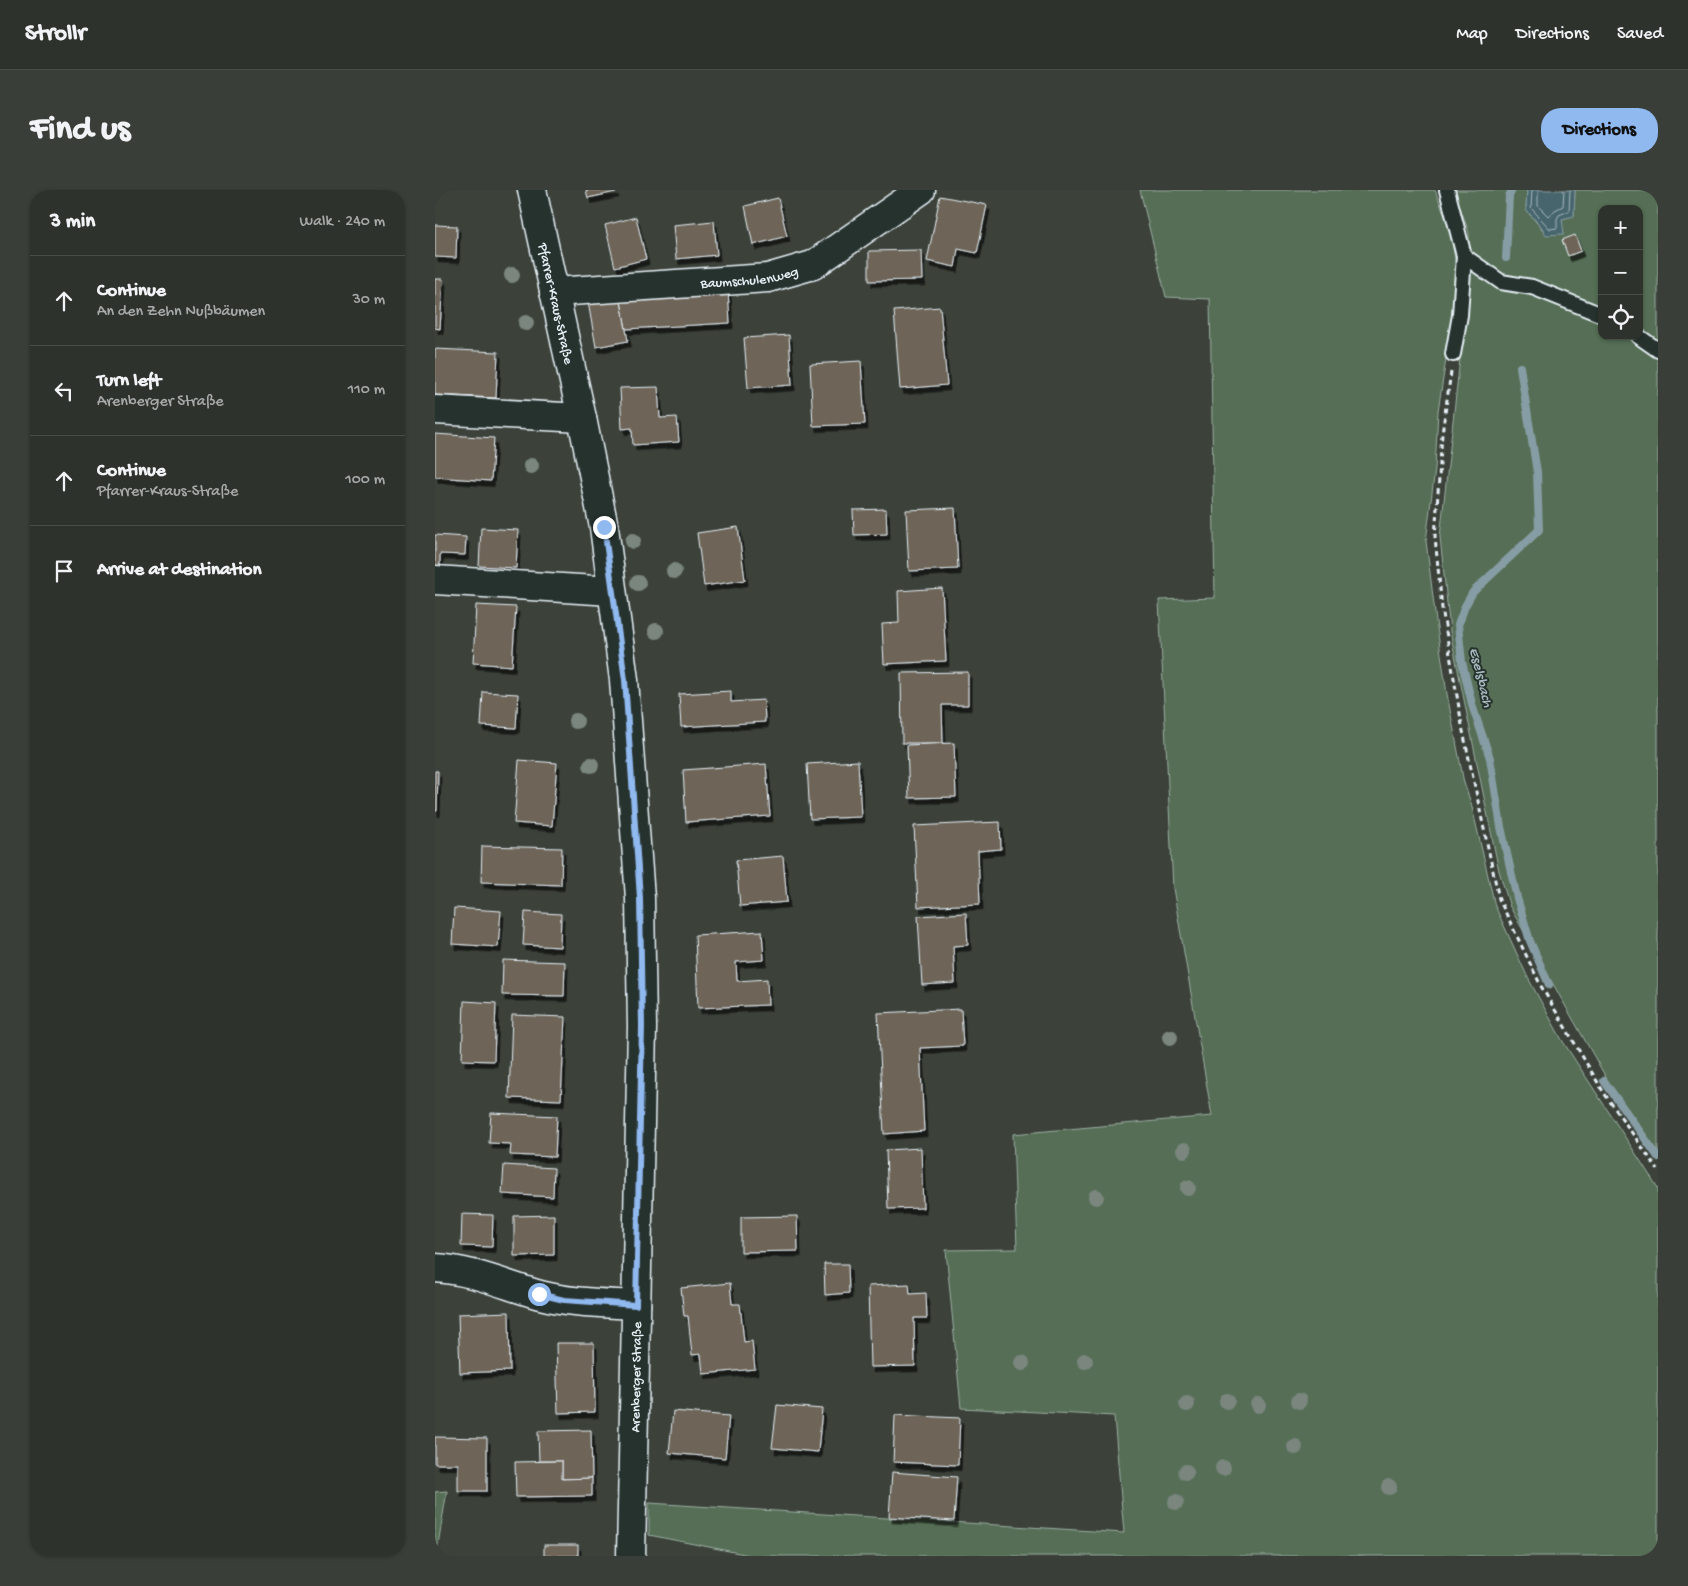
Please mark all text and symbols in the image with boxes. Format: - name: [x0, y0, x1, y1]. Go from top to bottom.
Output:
- text: Strollr: [25, 20, 86, 49]
- text: Map: [1456, 24, 1488, 45]
- text: Directions: [1516, 24, 1589, 45]
- text: Saved: [1617, 24, 1663, 45]
- button: Directions: [1541, 108, 1658, 153]
- text: Find us: [30, 110, 130, 151]
- map controls: [1598, 205, 1643, 340]
- button: +: [1598, 205, 1643, 250]
- text: 3 min: [50, 210, 95, 235]
- text: Walk · 240 m: [300, 213, 385, 232]
- street label: Pfarrer-Kraus-Straße: [533, 241, 576, 367]
- button: −: [1598, 250, 1643, 295]
- street label: Baumschulenweg: [699, 264, 801, 293]
- text: Continue: [97, 280, 166, 303]
- icon: ahead: [50, 287, 78, 315]
- text: 30 m: [352, 291, 385, 310]
- button: locate: [1598, 295, 1643, 340]
- text: An den Zehn Nußbäumen: [97, 303, 265, 322]
- text: Turn left: [97, 370, 161, 393]
- icon: left: [50, 377, 78, 405]
- text: 110 m: [348, 381, 385, 400]
- text: Arenberger Straße: [97, 393, 224, 412]
- text: Continue: [97, 460, 166, 483]
- icon: ahead: [50, 467, 78, 495]
- text: 100 m: [345, 471, 385, 490]
- text: Pfarrer-Kraus-Straße: [97, 483, 238, 502]
- route end: [593, 516, 616, 539]
- icon: arrive: [50, 557, 78, 585]
- text: Arrive at destination: [97, 559, 261, 582]
- water label: Eselsbach: [1464, 646, 1496, 710]
- route start: [528, 1283, 551, 1306]
- street label: Arenberger Straße: [628, 1321, 647, 1433]

